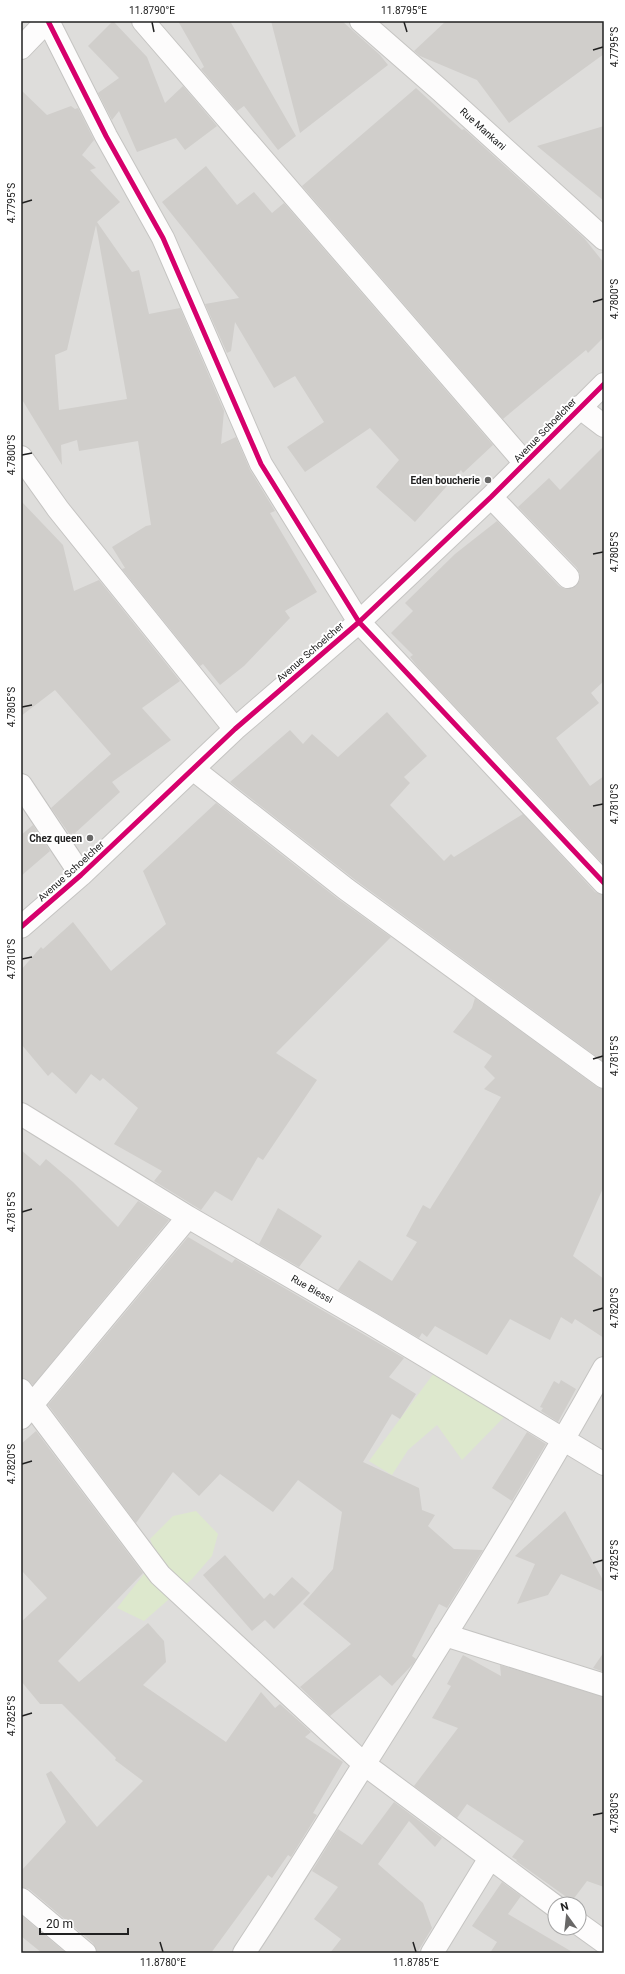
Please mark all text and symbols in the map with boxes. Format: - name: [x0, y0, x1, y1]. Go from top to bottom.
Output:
- text: 11.8790°E: [129, 5, 175, 16]
- text: 11.8795°E: [381, 5, 427, 16]
- text: 4.7795°S: [609, 27, 620, 67]
- street label: Rue Mankani: [458, 106, 508, 152]
- text: 4.7795°S: [6, 183, 17, 223]
- text: 4.7800°S: [609, 279, 620, 319]
- street label: Avenue Schoelcher: [512, 395, 579, 464]
- text: 4.7800°S: [6, 435, 17, 475]
- place label: Eden boucherie: [411, 475, 481, 486]
- marker: Eden boucherie: [483, 475, 493, 485]
- text: 4.7805°S: [609, 532, 620, 572]
- street label: Avenue Schoelcher: [274, 620, 346, 684]
- text: 4.7805°S: [6, 687, 17, 727]
- text: 4.7810°S: [609, 784, 620, 824]
- place label: Chez queen: [29, 833, 82, 844]
- marker: Chez queen: [85, 833, 95, 843]
- street label: Avenue Schoelcher: [36, 838, 107, 903]
- text: 4.7810°S: [6, 939, 17, 979]
- text: 4.7815°S: [609, 1036, 620, 1076]
- text: 4.7815°S: [6, 1192, 17, 1232]
- street label: Rue Biessi: [289, 1273, 335, 1305]
- text: 4.7820°S: [609, 1288, 620, 1328]
- text: 4.7820°S: [6, 1444, 17, 1484]
- text: 4.7825°S: [609, 1540, 620, 1580]
- text: 4.7825°S: [6, 1696, 17, 1736]
- text: 4.7830°S: [609, 1793, 620, 1833]
- north arrow: [547, 1896, 587, 1936]
- text: N: [559, 1899, 570, 1914]
- scale bar: [40, 1910, 128, 1936]
- text: 20 m: [46, 1917, 73, 1931]
- text: 11.8780°E: [140, 1957, 186, 1968]
- text: 11.8785°E: [393, 1957, 439, 1968]

